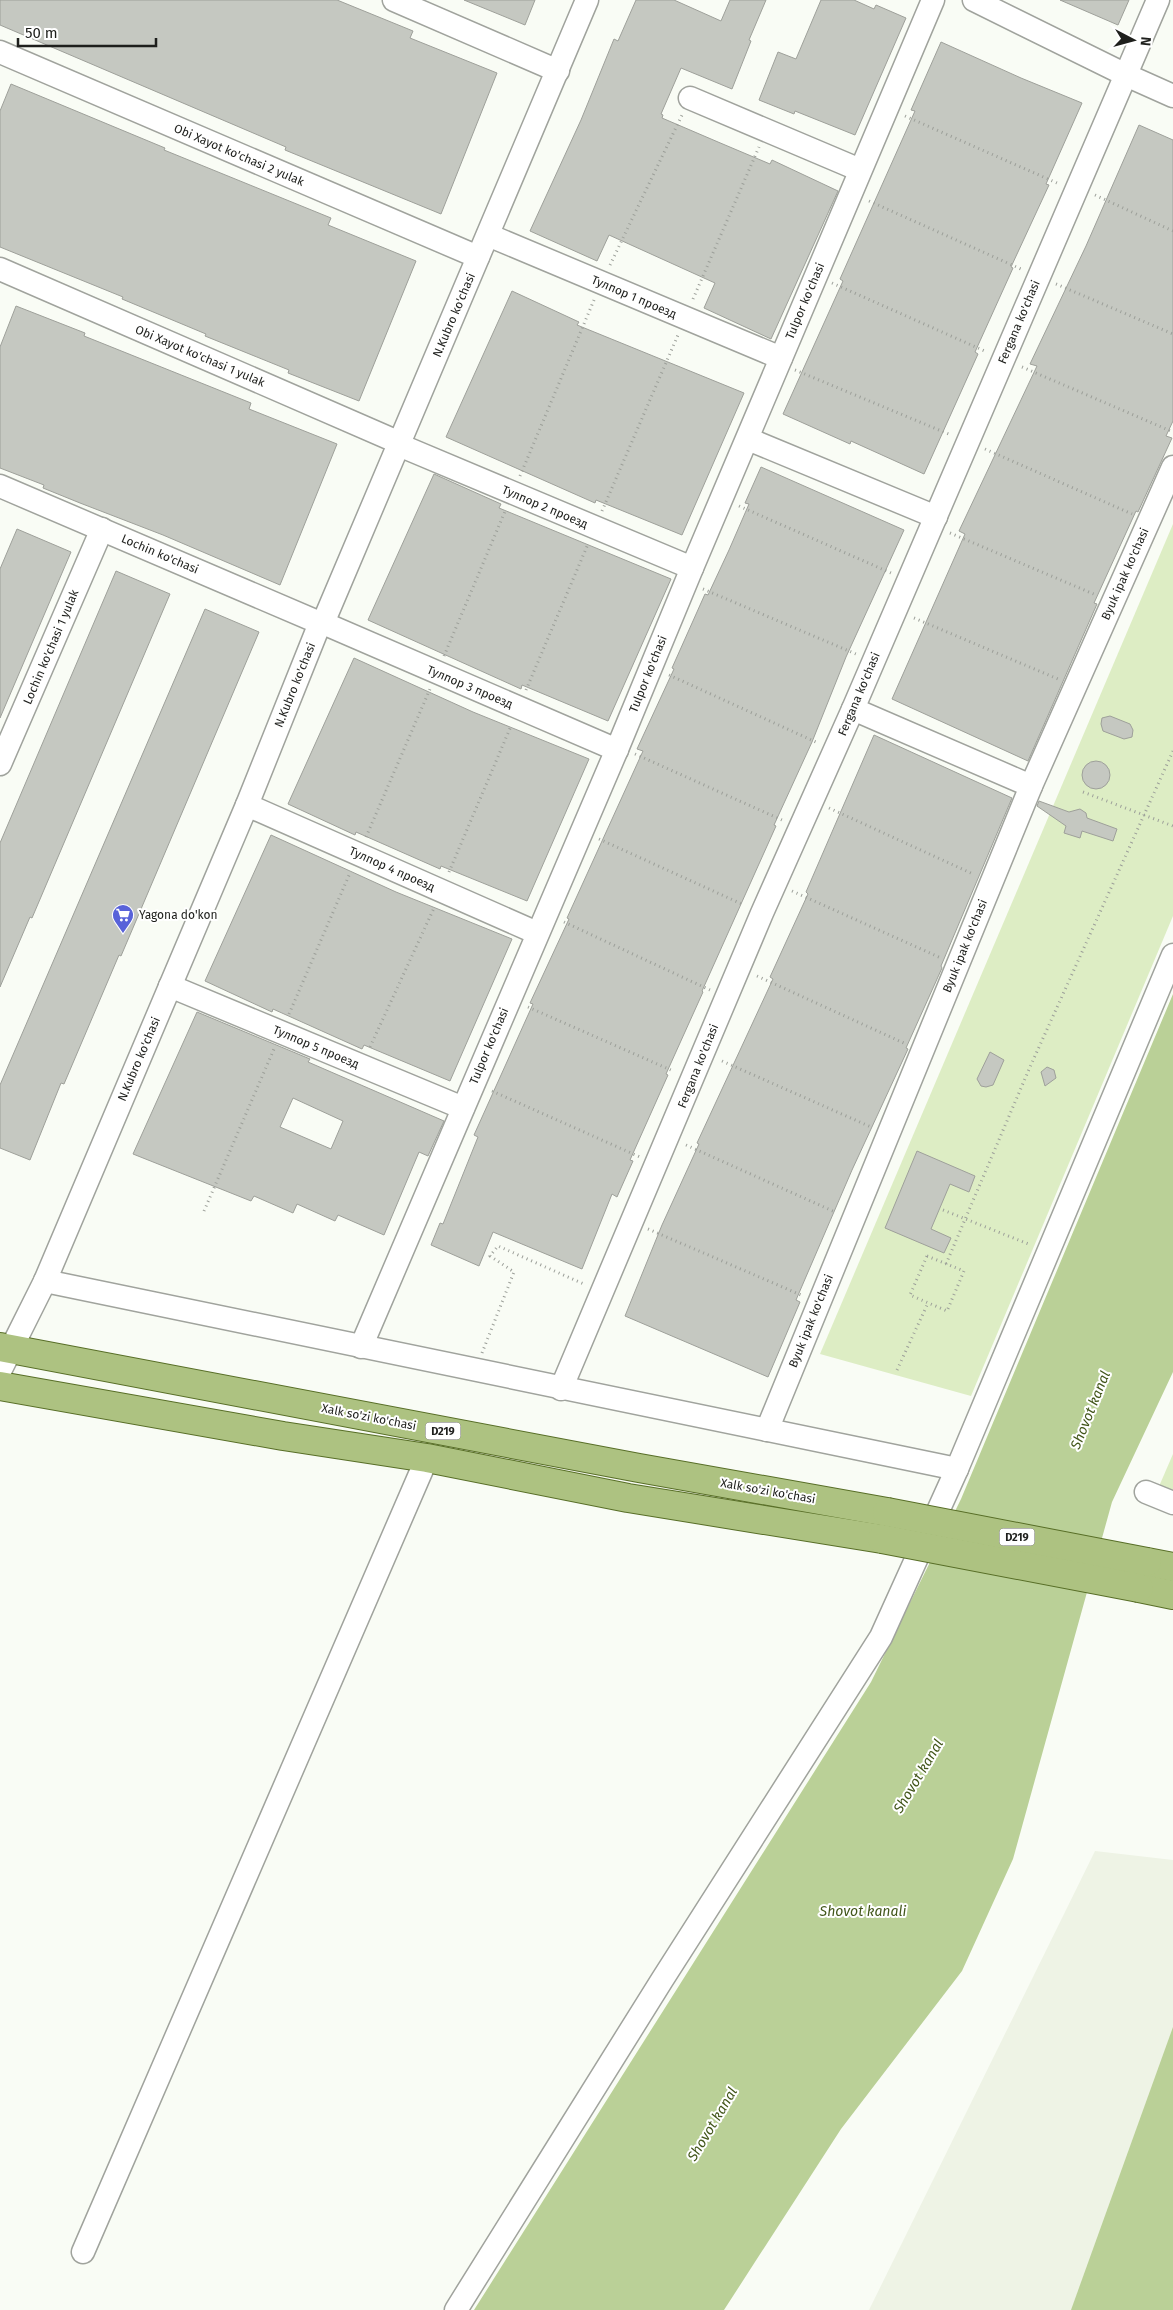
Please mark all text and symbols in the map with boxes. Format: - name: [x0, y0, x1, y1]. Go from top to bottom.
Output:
- scale bar: [18, 15, 155, 47]
- north arrow: [1108, 15, 1158, 65]
- text: 50 m: [25, 24, 58, 42]
- text: N: [1136, 36, 1154, 47]
- street label: Obi Xayot ko'chasi 2 yulak: [172, 121, 307, 189]
- street label: Tulpor ko'chasi: [783, 261, 827, 341]
- street label: N.Kubro ko'chasi: [430, 271, 478, 359]
- street label: Тулпор 1 проезд: [589, 273, 679, 321]
- street label: Fergana ko'chasi: [995, 278, 1043, 366]
- street label: Obi Xayot ko'chasi 1 yulak: [133, 322, 268, 390]
- street label: Тулпор 2 проезд: [500, 483, 590, 532]
- street label: Byuk ipak ko'chasi: [1098, 526, 1152, 622]
- street label: Lochin ko'chasi: [119, 531, 201, 577]
- street label: Lochin ko'chasi 1 yulak: [20, 587, 82, 706]
- street label: Tulpor ko'chasi: [626, 633, 670, 715]
- street label: N.Kubro ko'chasi: [272, 641, 318, 729]
- street label: Fergana ko'chasi: [835, 650, 883, 738]
- street label: Тулпор 3 проезд: [425, 663, 515, 712]
- street label: Тулпор 4 проезд: [347, 844, 437, 894]
- street label: Byuk ipak ko'chasi: [940, 897, 990, 995]
- supermarket icon: Yagona do'kon: [111, 903, 135, 934]
- place label: Yagona do'kon: [139, 908, 218, 922]
- street label: Tulpor ko'chasi: [467, 1006, 511, 1086]
- street label: N.Kubro ko'chasi: [115, 1015, 163, 1103]
- street label: Fergana ko'chasi: [675, 1022, 721, 1110]
- street label: Тулпор 5 проезд: [271, 1023, 361, 1072]
- street label: Byuk ipak ko'chasi: [786, 1272, 836, 1370]
- water label: Shovot kanal: [1067, 1369, 1114, 1453]
- street label: Xalk so'zi ko'chasi: [321, 1401, 417, 1433]
- road number: D219: [426, 1422, 460, 1440]
- street label: Xalk so'zi ko'chasi: [719, 1476, 817, 1506]
- road number: D219: [1000, 1528, 1034, 1545]
- water label: Shovot kanal: [889, 1736, 947, 1817]
- water label: Shovot kanali: [819, 1903, 906, 1920]
- water label: Shovot kanal: [683, 2084, 741, 2165]

